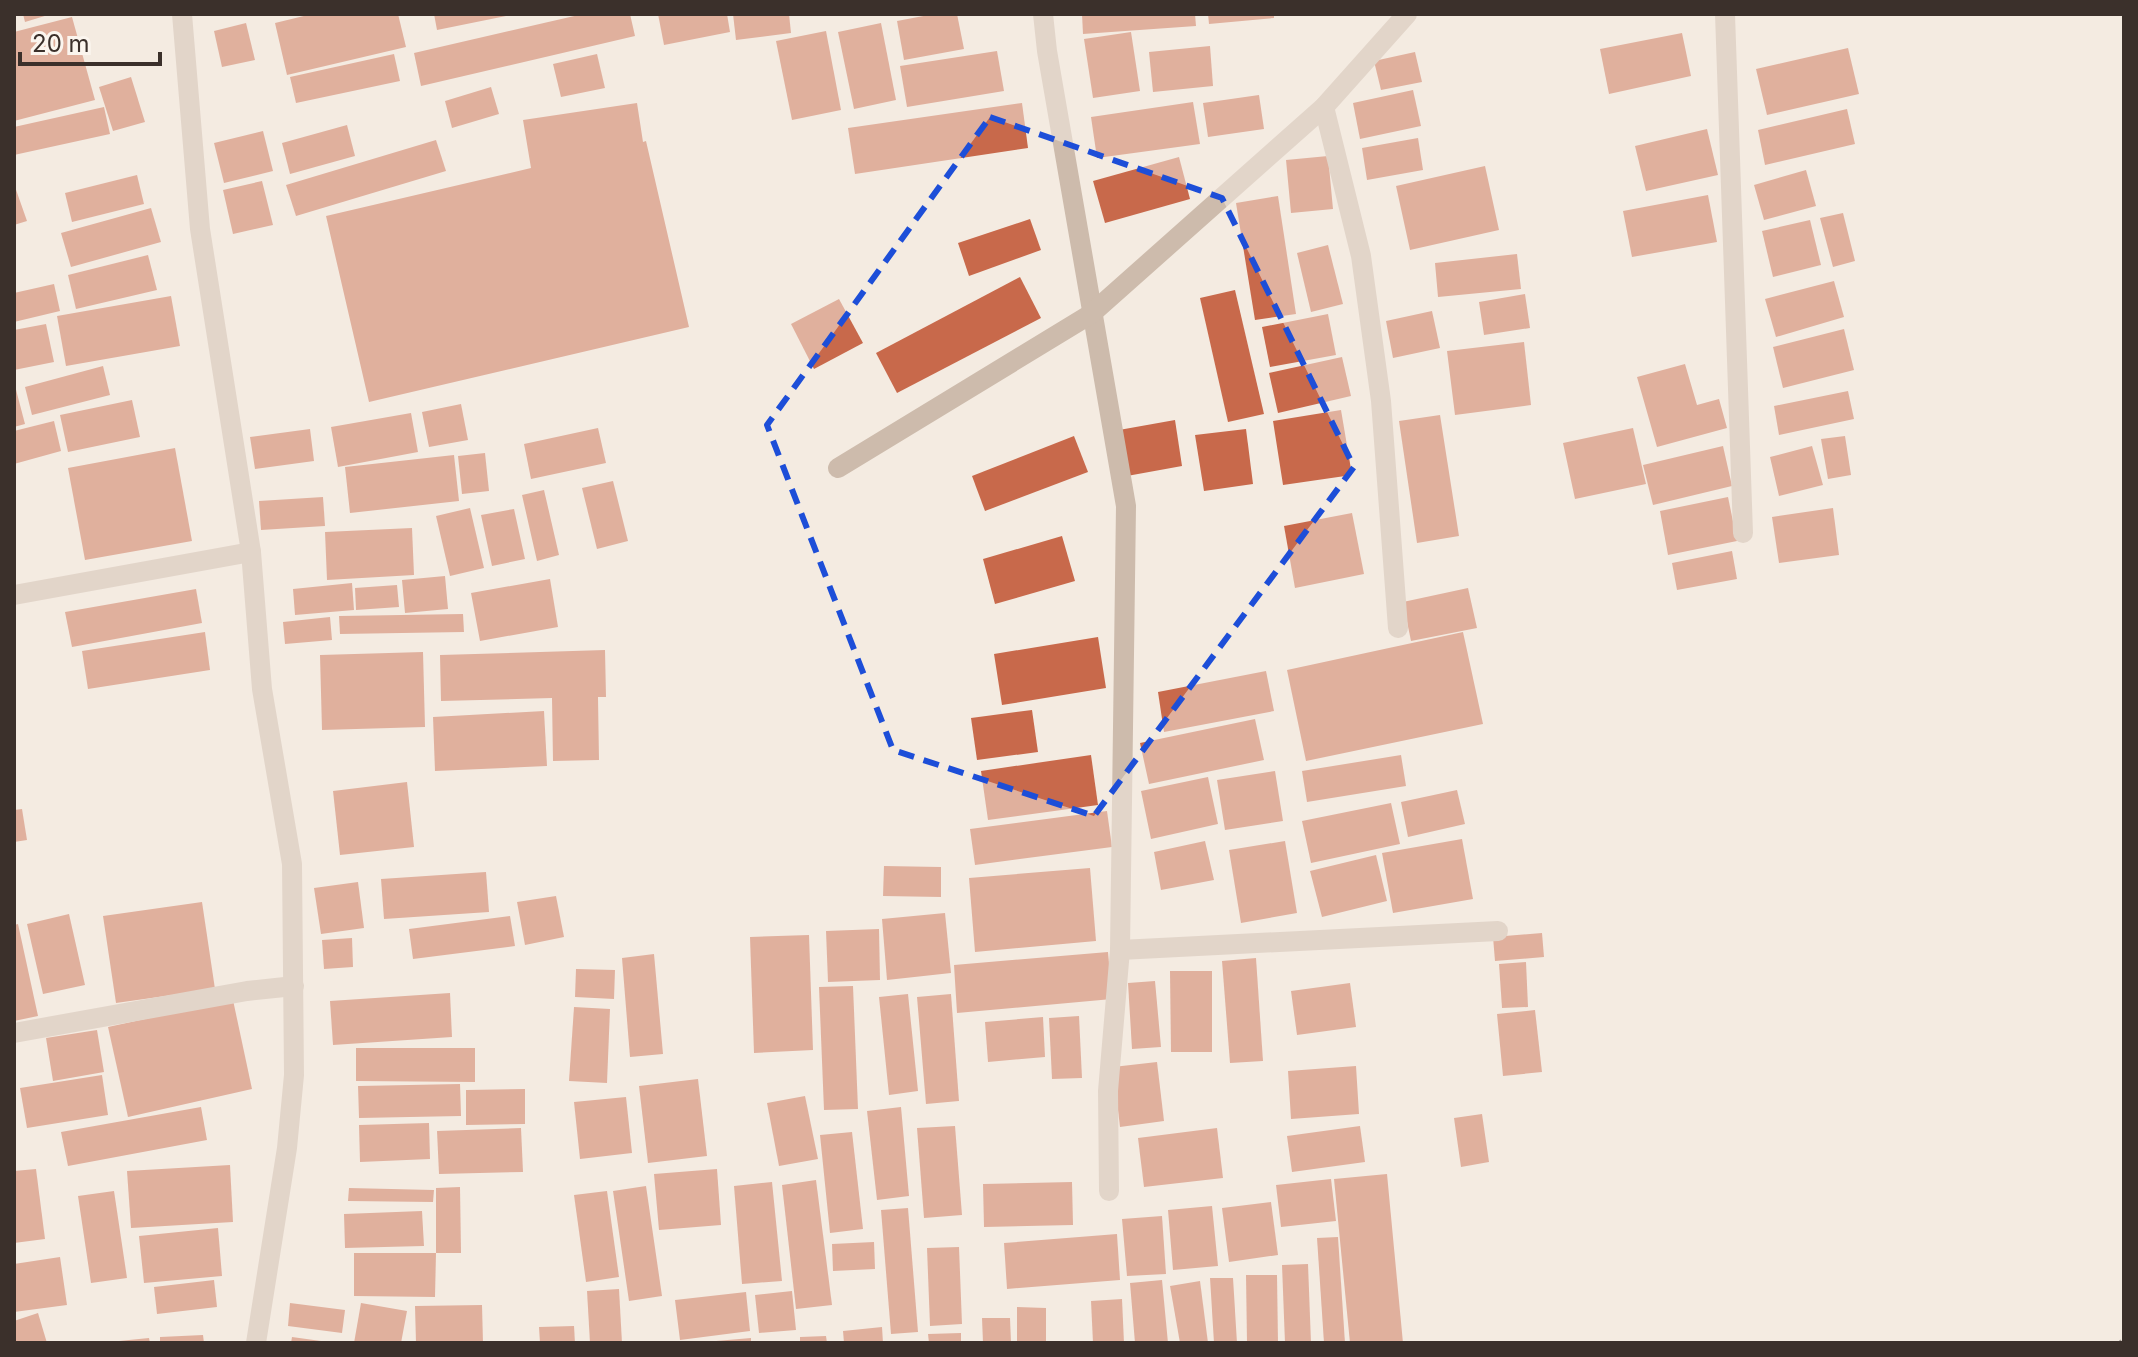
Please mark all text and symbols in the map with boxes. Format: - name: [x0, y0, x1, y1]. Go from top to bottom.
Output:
- scale bar: [20, 16, 160, 66]
- text: 20 m: [32, 29, 90, 58]

